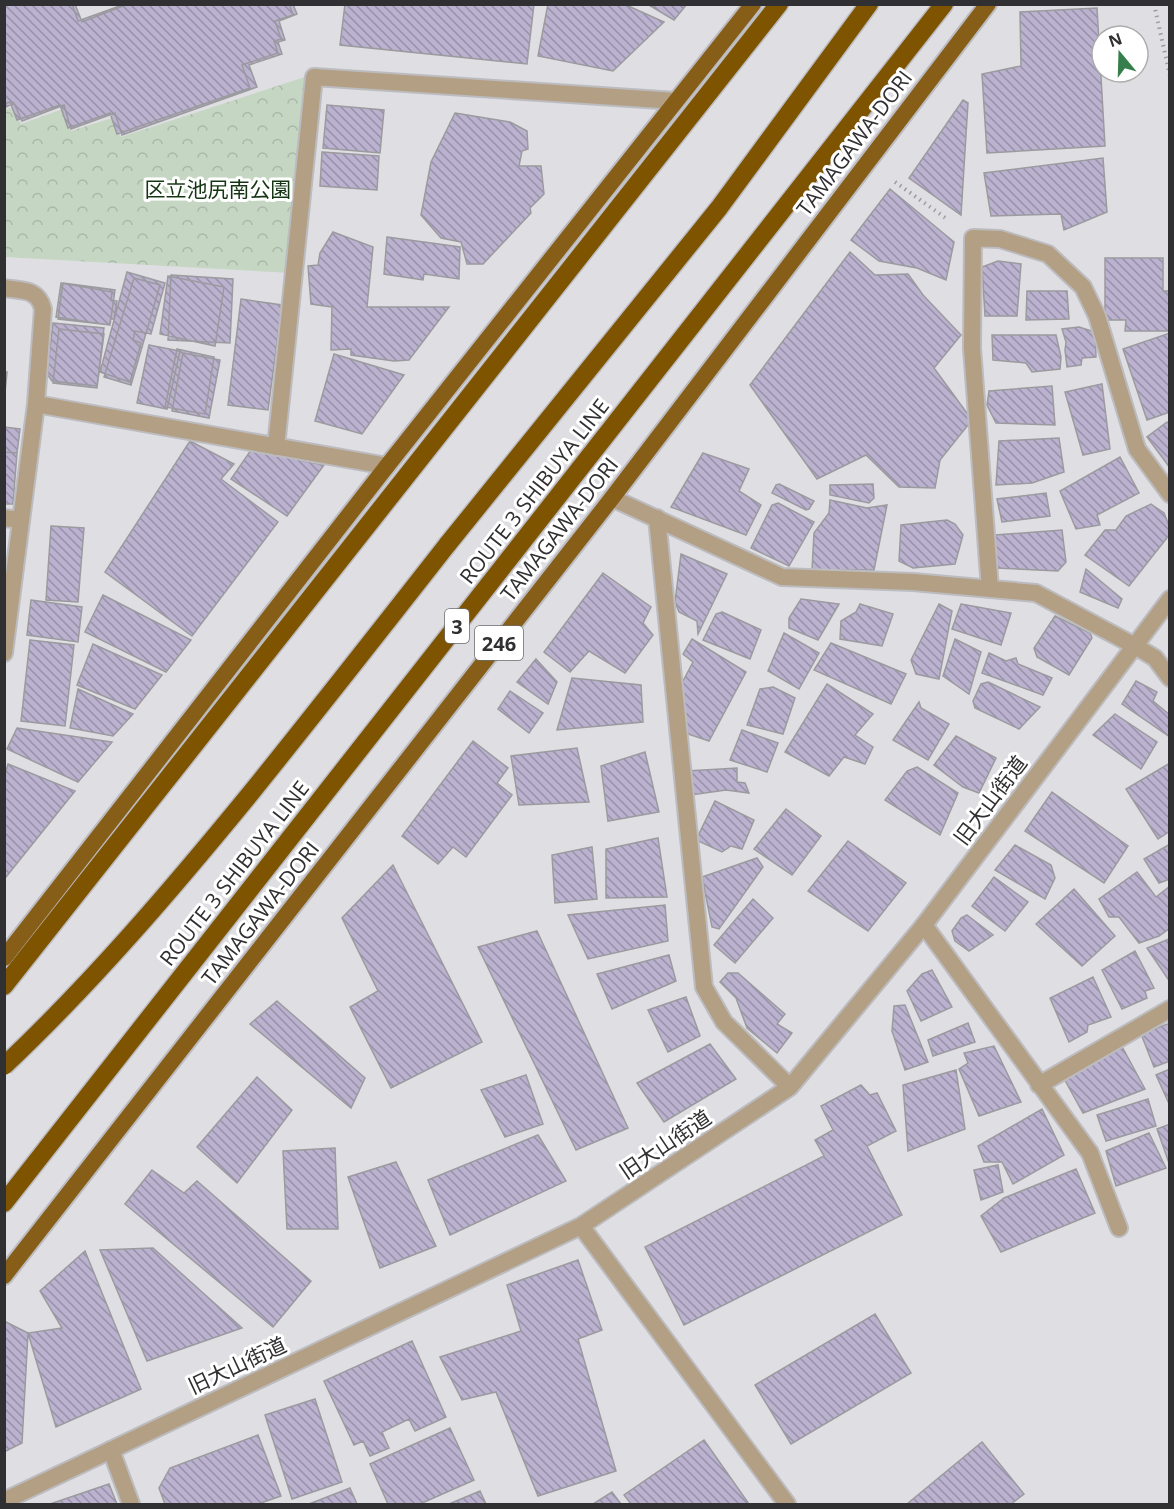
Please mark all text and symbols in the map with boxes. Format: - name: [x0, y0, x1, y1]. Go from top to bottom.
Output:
- north arrow: [1090, 24, 1150, 84]
- text: N: [1105, 27, 1125, 52]
- street label: TAMAGAWA-DORI: [790, 65, 918, 221]
- park label: 区立池尻南公園: [145, 175, 292, 203]
- street label: ROUTE 3 SHIBUYA LINE: [453, 393, 615, 589]
- street label: TAMAGAWA-DORI: [494, 451, 624, 607]
- road number: 3: [445, 609, 469, 643]
- road number: 246: [475, 626, 523, 660]
- street label: 旧大山街道: [947, 750, 1033, 850]
- street label: ROUTE 3 SHIBUYA LINE: [153, 775, 315, 971]
- street label: TAMAGAWA-DORI: [195, 835, 325, 991]
- street label: 旧大山街道: [614, 1103, 716, 1185]
- street label: 旧大山街道: [184, 1330, 290, 1400]

